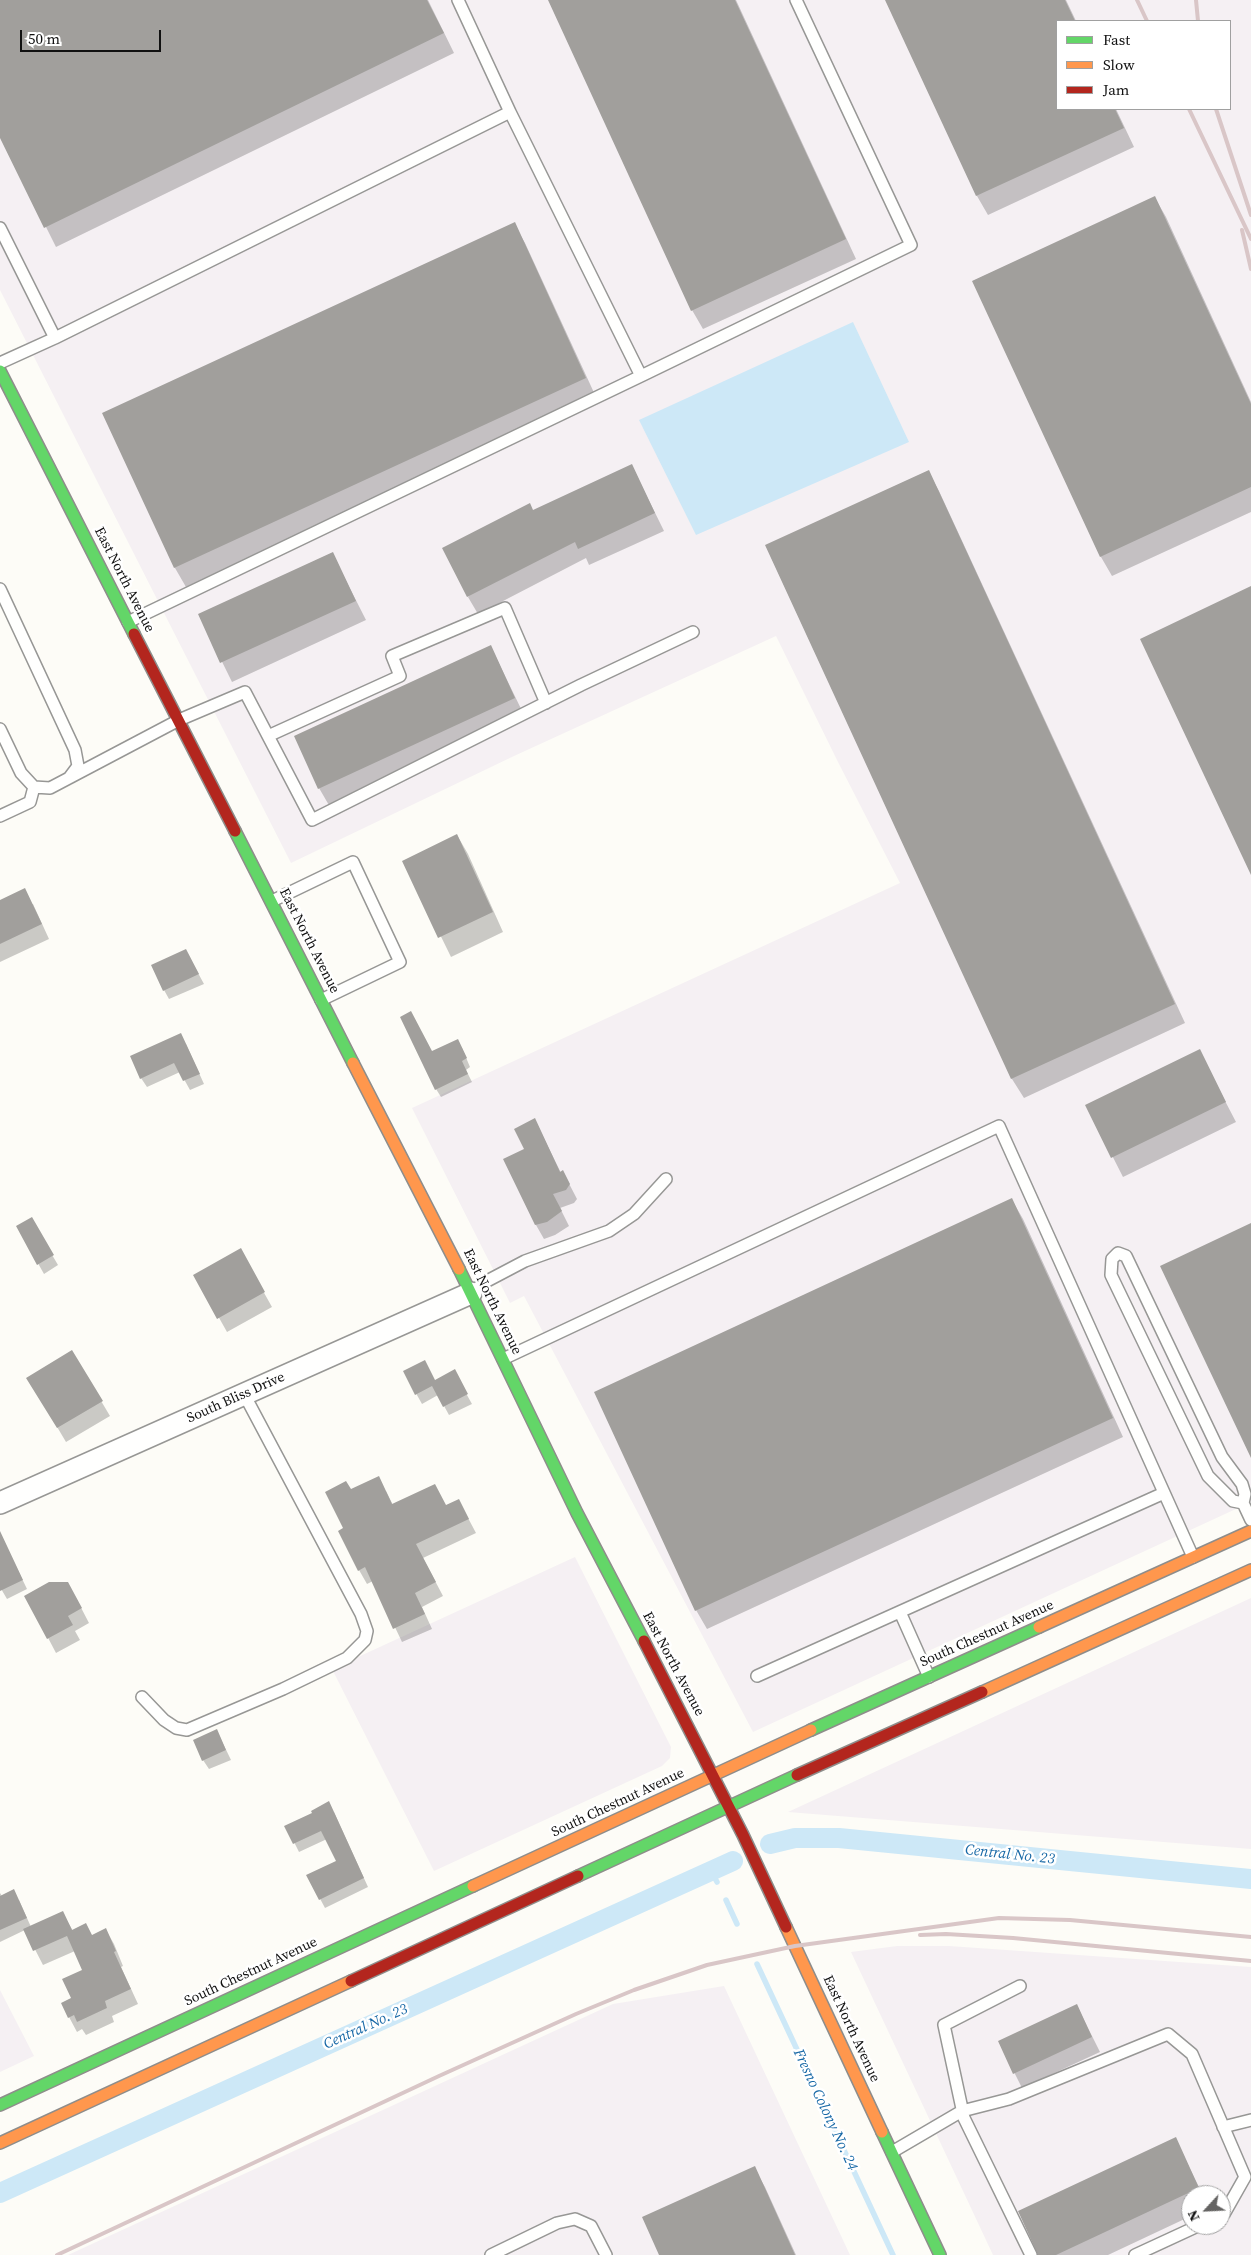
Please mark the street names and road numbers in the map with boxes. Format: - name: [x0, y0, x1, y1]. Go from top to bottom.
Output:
- street label: East North Avenue: [90, 525, 158, 635]
- street label: East North Avenue: [275, 886, 343, 996]
- street label: East North Avenue: [459, 1246, 525, 1358]
- street label: South Bliss Drive: [184, 1369, 288, 1427]
- street label: South Chestnut Avenue: [918, 1597, 1056, 1671]
- street label: East North Avenue: [638, 1609, 708, 1719]
- street label: South Chestnut Avenue: [549, 1765, 687, 1841]
- street label: South Chestnut Avenue: [182, 1934, 320, 2010]
- street label: East North Avenue: [819, 1973, 883, 2085]

